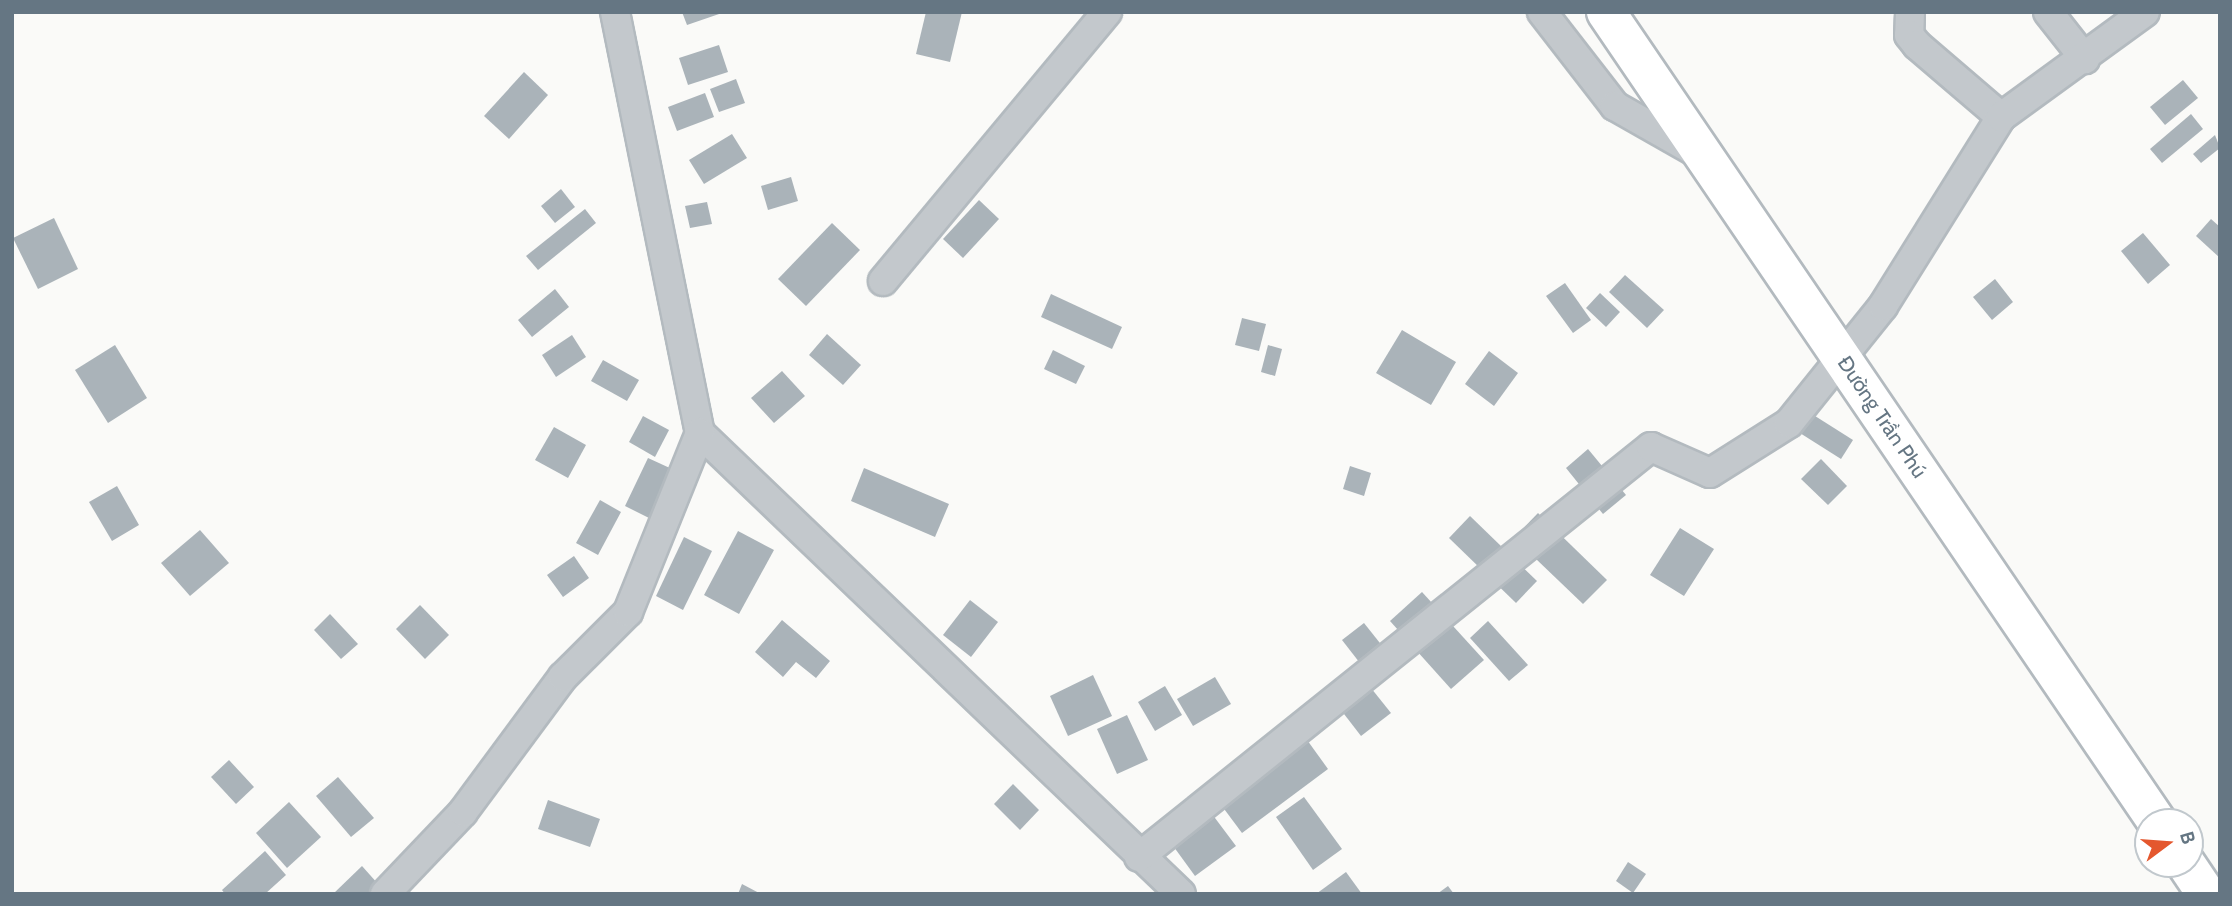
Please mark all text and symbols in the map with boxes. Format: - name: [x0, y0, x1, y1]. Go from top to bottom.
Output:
- street label: Đường Trần Phú: [1832, 351, 1932, 483]
- north arrow: [2134, 808, 2204, 878]
- text: B: [2175, 829, 2200, 847]

